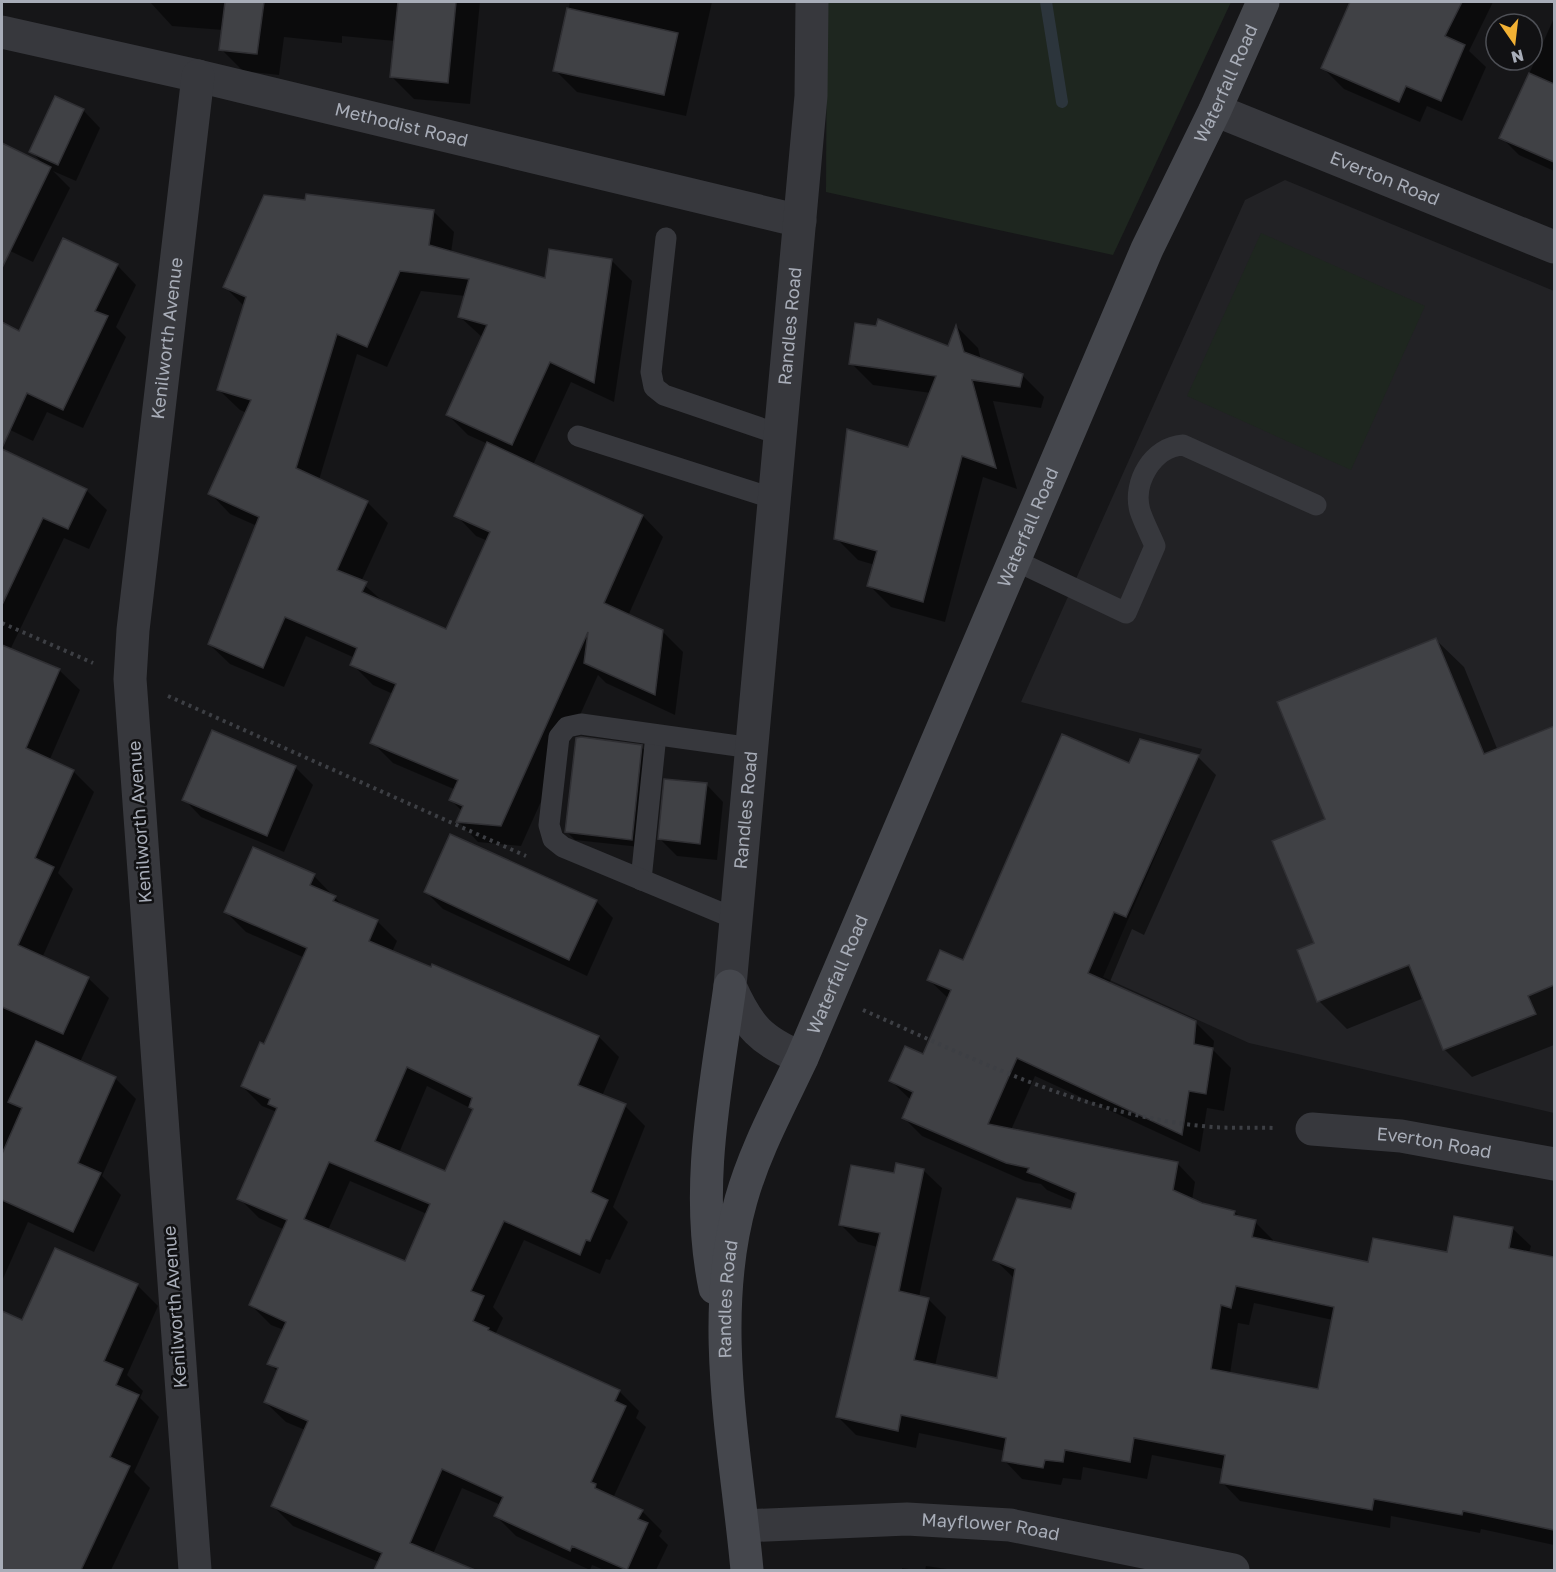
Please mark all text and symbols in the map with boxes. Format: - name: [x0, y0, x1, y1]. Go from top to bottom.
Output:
- north arrow: [1484, 12, 1544, 72]
- street label: Waterfall Road: [1189, 21, 1262, 146]
- text: N: [1509, 45, 1526, 68]
- street label: Methodist Road: [333, 97, 470, 151]
- street label: Everton Road: [1327, 146, 1443, 210]
- street label: Kenilworth Avenue: [146, 256, 187, 421]
- street label: Randles Road: [773, 266, 805, 386]
- street label: Waterfall Road: [992, 464, 1063, 590]
- street label: Kenilworth Avenue: [122, 740, 156, 904]
- street label: Randles Road: [729, 750, 761, 870]
- street label: Waterfall Road: [801, 911, 872, 1037]
- street label: Everton Road: [1376, 1122, 1493, 1162]
- street label: Kenilworth Avenue: [157, 1225, 191, 1389]
- street label: Randles Road: [713, 1238, 742, 1359]
- street label: Mayflower Road: [921, 1508, 1062, 1545]

